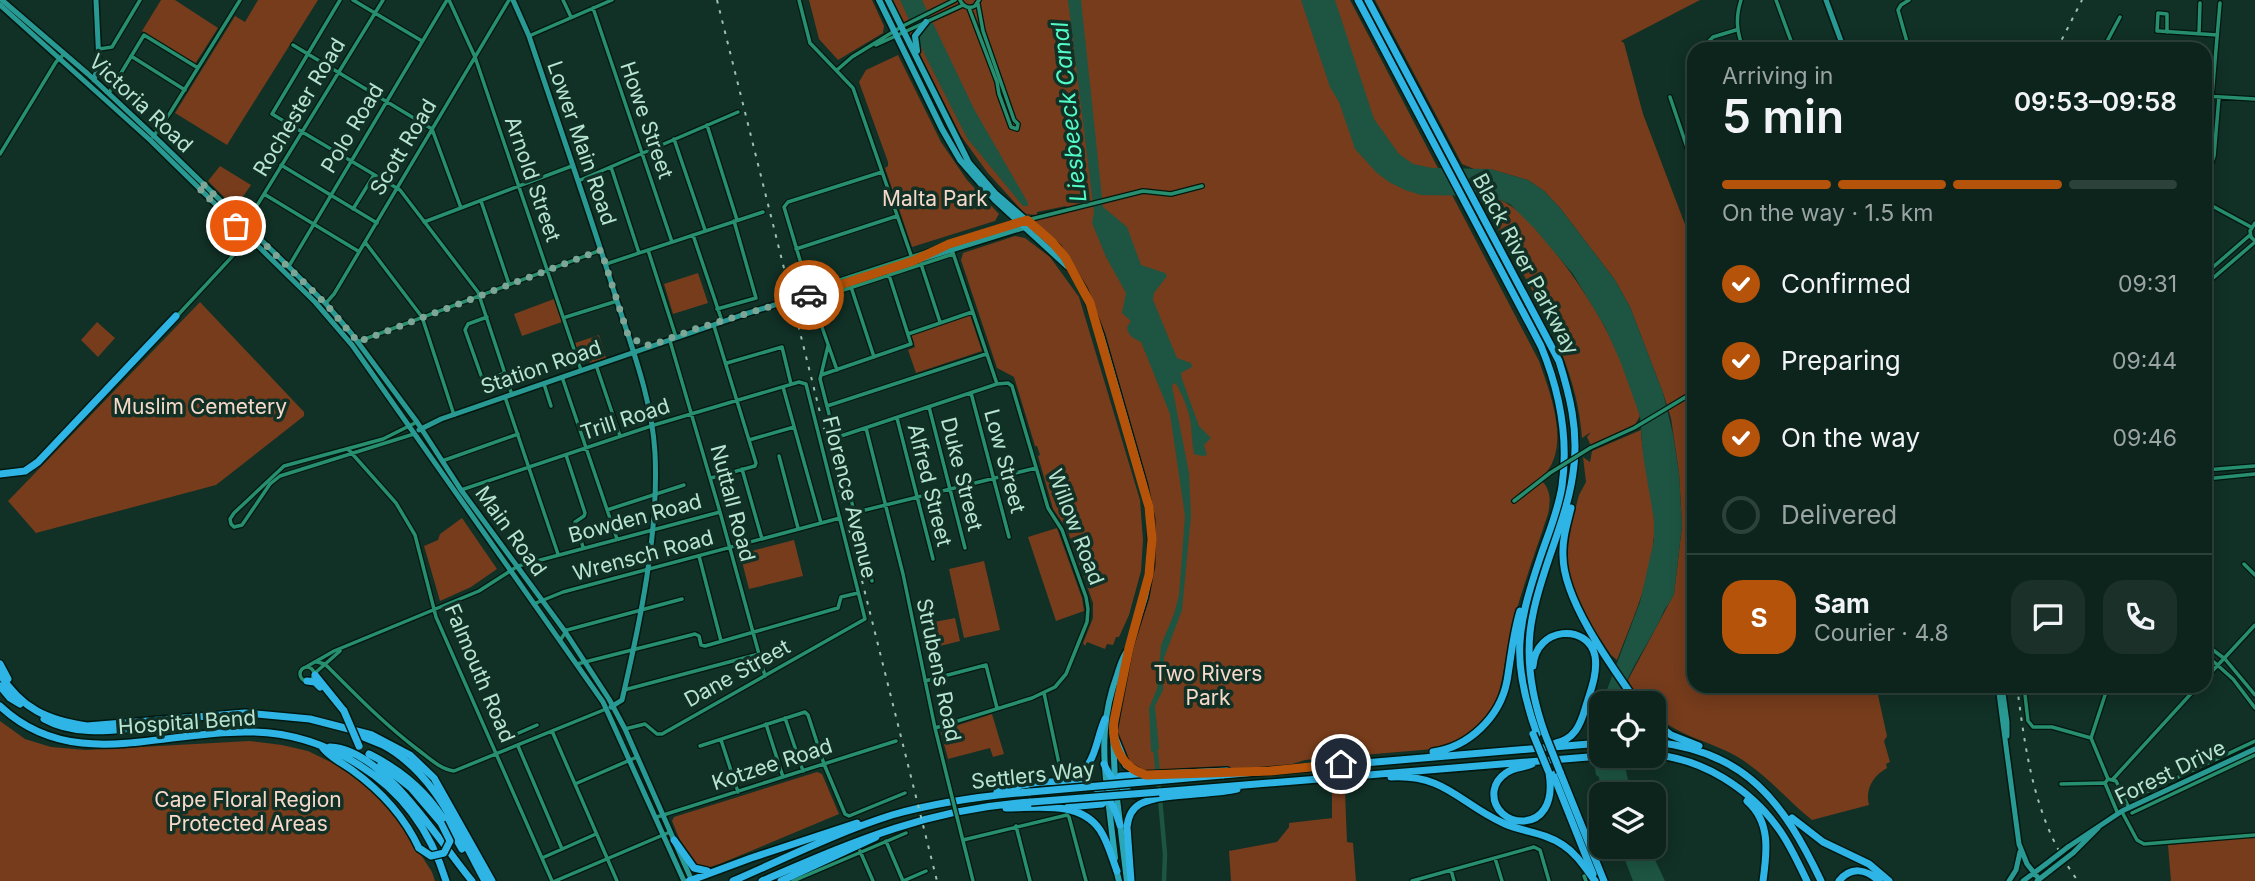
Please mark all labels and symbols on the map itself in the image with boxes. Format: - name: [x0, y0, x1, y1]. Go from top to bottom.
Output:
- water label: Liesbeeck Canal: [1046, 20, 1092, 203]
- street label: Rochester Road: [248, 33, 350, 181]
- street label: Victoria Road: [84, 49, 198, 157]
- street label: Lower Main Road: [542, 58, 622, 228]
- street label: Howe Street: [615, 58, 679, 182]
- street label: Polo Road: [315, 79, 389, 177]
- street label: Scott Road: [365, 94, 441, 200]
- street label: Arnold Street: [500, 113, 566, 245]
- street label: Black River Parkway: [1468, 169, 1584, 359]
- park label: Malta Park: [882, 186, 988, 211]
- pin: [206, 196, 266, 256]
- courier: [774, 260, 844, 330]
- street label: Station Road: [477, 335, 605, 399]
- street label: Trill Road: [577, 393, 673, 445]
- park label: Muslim Cemetery: [113, 394, 287, 419]
- street label: Low Street: [979, 406, 1031, 516]
- street label: Florence Avenue: [818, 413, 882, 581]
- street label: Duke Street: [936, 415, 988, 533]
- street label: Alfred Street: [903, 421, 957, 549]
- street label: Nuttall Road: [705, 442, 761, 564]
- street label: Willow Road: [1042, 466, 1110, 588]
- street label: Main Road: [470, 481, 552, 581]
- street label: Bowden Road: [566, 488, 704, 548]
- street label: Wrensch Road: [570, 524, 716, 586]
- street label: Strubens Road: [912, 596, 966, 744]
- street label: Falmouth Road: [440, 600, 520, 746]
- street label: Dane Street: [680, 634, 794, 712]
- park label: Two Rivers Park: [1154, 661, 1262, 710]
- street label: Hospital Bend: [117, 705, 257, 739]
- street label: Kotzee Road: [709, 733, 835, 795]
- pin: [1311, 734, 1371, 794]
- street label: Forest Drive: [2111, 734, 2229, 810]
- street label: Settlers Way: [970, 756, 1096, 794]
- park label: Cape Floral Region Protected Areas: [154, 787, 342, 836]

